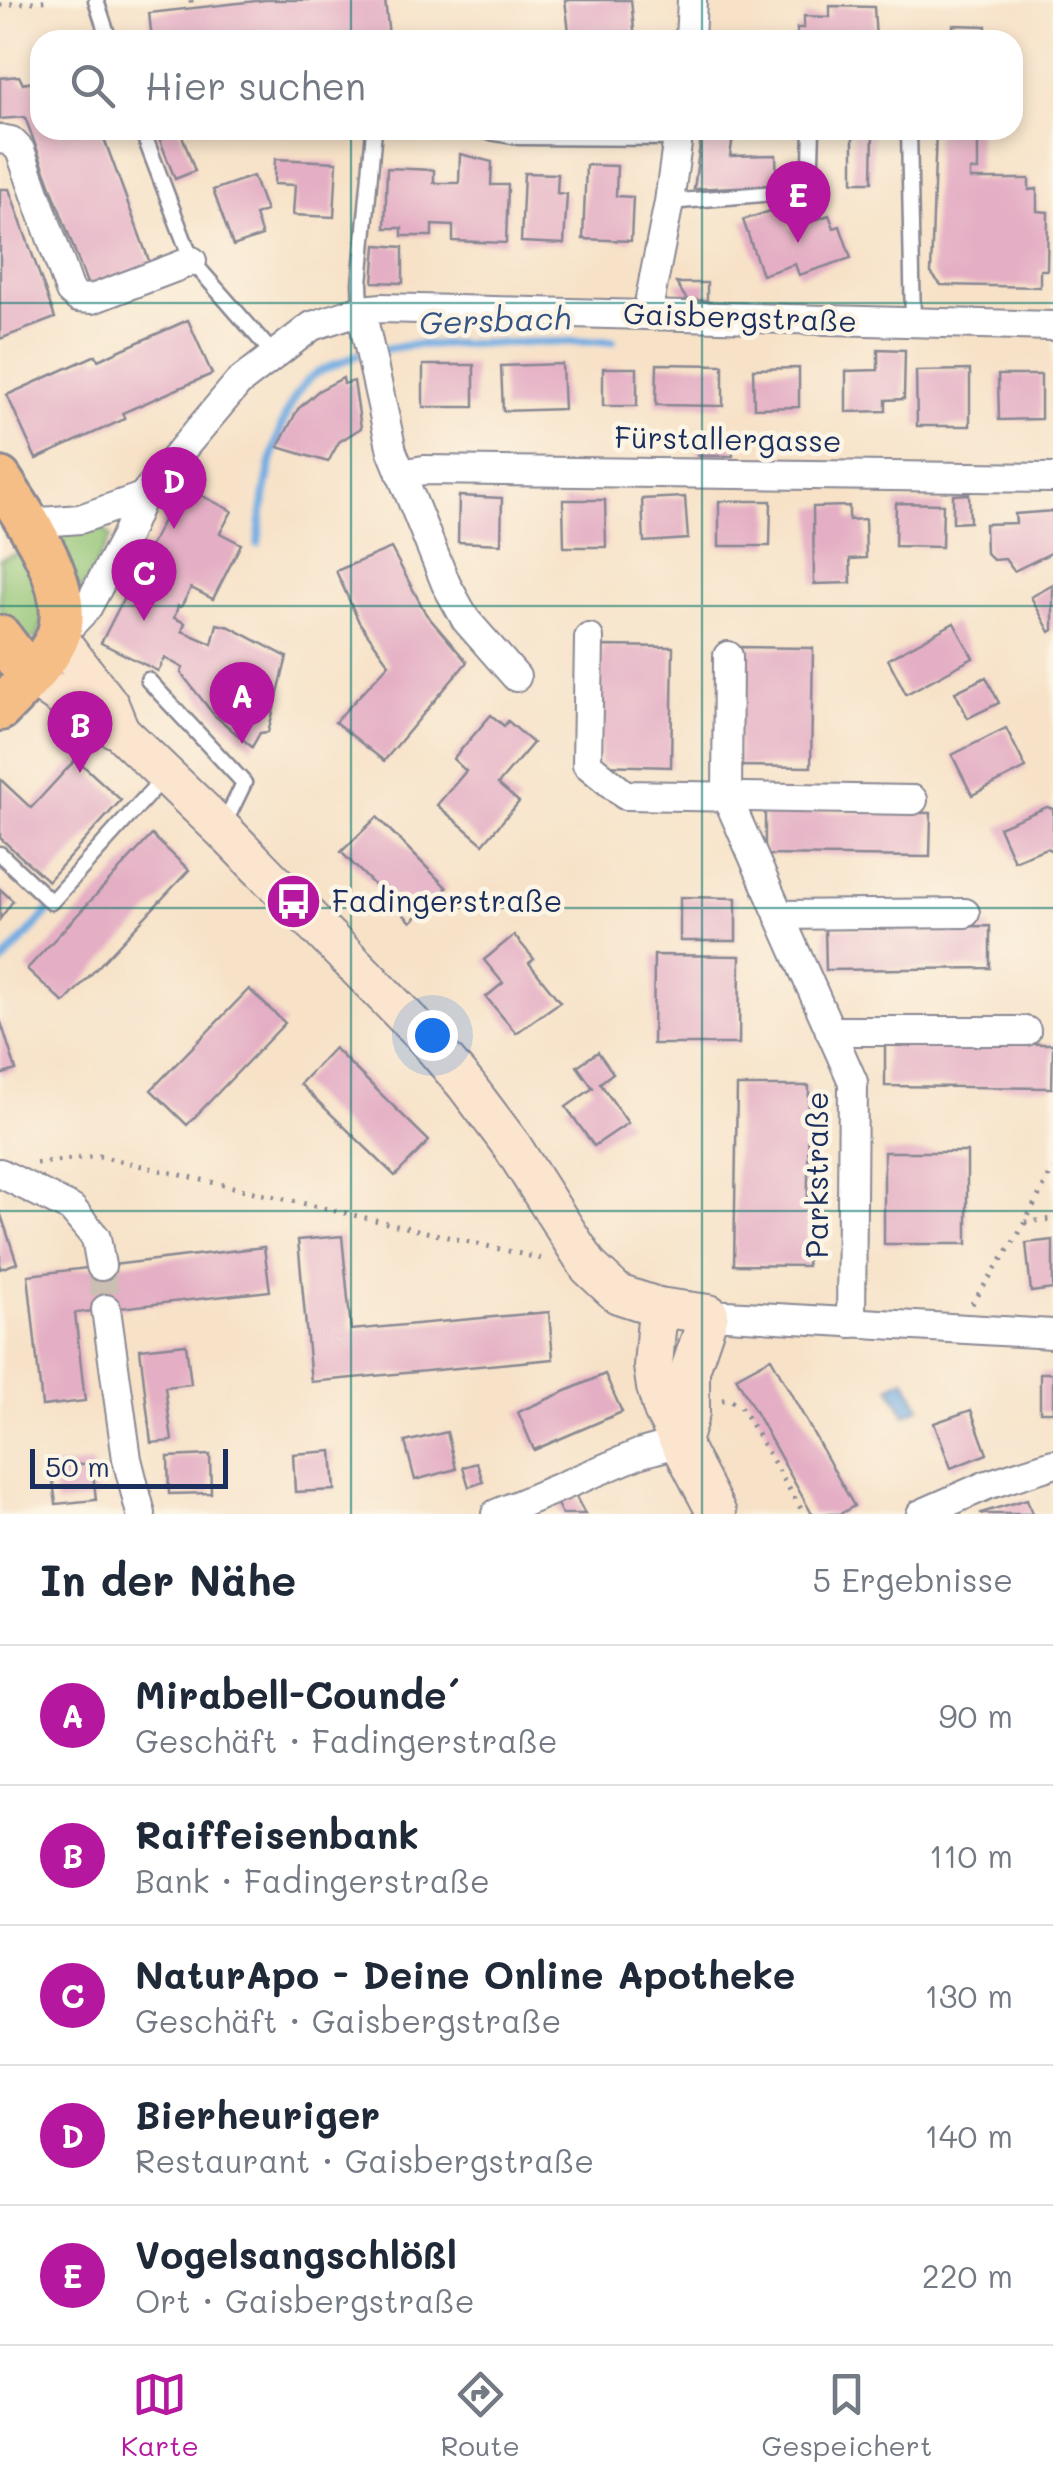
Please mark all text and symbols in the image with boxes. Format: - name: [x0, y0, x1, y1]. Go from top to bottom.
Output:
- search box: [30, 30, 1023, 140]
- icon: search: [65, 58, 120, 113]
- text: Hier suchen: [145, 60, 366, 110]
- pin: E: [766, 160, 830, 243]
- street label: Gaisbergstraße: [622, 292, 858, 340]
- water label: Gersbach: [418, 295, 572, 343]
- street label: Fürstallergasse: [614, 416, 842, 460]
- pin: D: [142, 446, 206, 529]
- pin: C: [112, 538, 176, 621]
- pin: A: [210, 662, 274, 744]
- pin: B: [48, 690, 112, 773]
- bus stop icon: Fadingerstraße: [263, 872, 323, 932]
- place label: Fadingerstraße: [332, 880, 562, 920]
- your location: [407, 1010, 458, 1061]
- street label: Parkstraße: [796, 1091, 836, 1259]
- scale bar: [30, 1444, 228, 1488]
- text: 50 m: [45, 1448, 110, 1484]
- text: In der Nähe: [40, 1552, 296, 1607]
- text: 5 Ergebnisse: [813, 1558, 1013, 1600]
- text: Mirabell-Counde´: [135, 1669, 461, 1719]
- text: A: [61, 1694, 84, 1736]
- text: 90 m: [939, 1694, 1013, 1736]
- text: Geschäft · Fadingerstraße: [135, 1719, 558, 1761]
- text: Raiffeisenbank: [135, 1809, 419, 1859]
- text: B: [62, 1834, 83, 1876]
- text: 110 m: [929, 1834, 1013, 1876]
- text: Bank · Fadingerstraße: [135, 1859, 490, 1901]
- text: NaturApo - Deine Online Apotheke: [135, 1949, 796, 1999]
- text: C: [61, 1974, 84, 2016]
- text: 130 m: [924, 1974, 1013, 2016]
- text: Geschäft · Gaisbergstraße: [135, 1999, 561, 2041]
- text: Bierheuriger: [135, 2089, 380, 2139]
- text: D: [61, 2114, 84, 2156]
- text: 140 m: [924, 2114, 1013, 2156]
- text: Restaurant · Gaisbergstraße: [135, 2139, 594, 2181]
- text: Vogelsangschlößl: [135, 2229, 457, 2279]
- text: E: [62, 2254, 83, 2296]
- text: 220 m: [922, 2254, 1013, 2296]
- text: Ort · Gaisbergstraße: [135, 2279, 474, 2321]
- tab: Karte: [121, 2367, 199, 2463]
- tab: Route: [440, 2367, 520, 2463]
- tab: Gespeichert: [761, 2367, 932, 2463]

